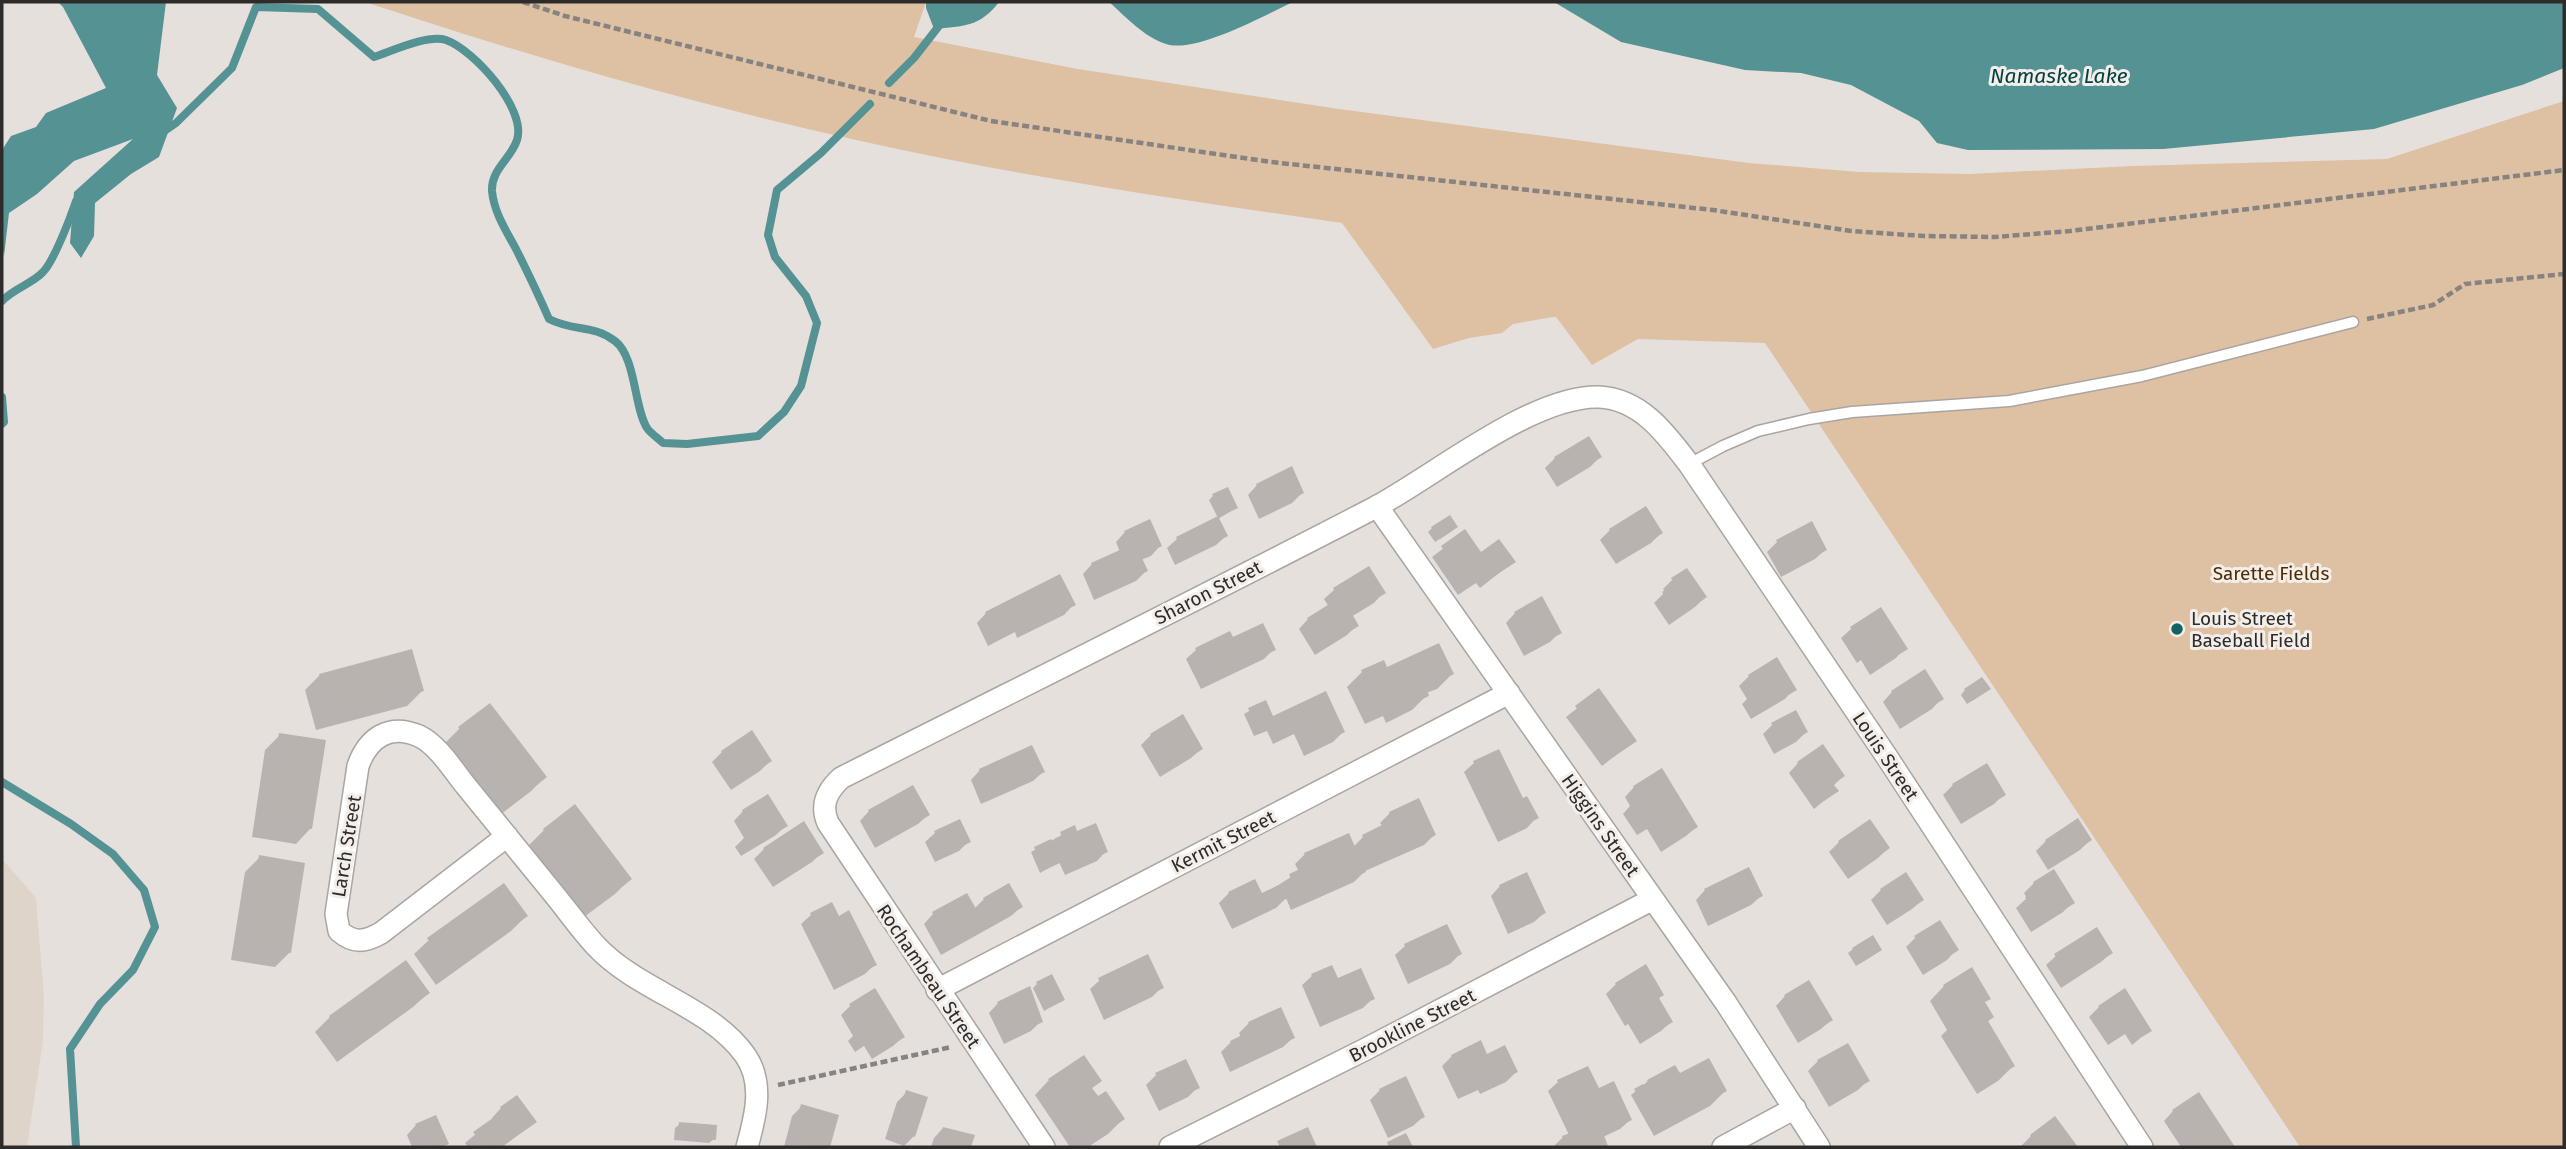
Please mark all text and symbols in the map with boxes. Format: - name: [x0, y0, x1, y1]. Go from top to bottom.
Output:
- water label: Namaske Lake: [1990, 63, 2128, 89]
- street label: Sharon Street: [1151, 555, 1266, 629]
- park label: Sarette Fields: [2213, 562, 2329, 585]
- place label: Louis Street Baseball Field: [2191, 607, 2311, 652]
- marker: Louis Street Baseball Field: [2169, 621, 2185, 637]
- street label: Louis Street: [1848, 708, 1924, 805]
- street label: Higgins Street: [1557, 770, 1644, 881]
- street label: Larch Street: [327, 793, 366, 899]
- street label: Kermit Street: [1167, 805, 1279, 878]
- street label: Rochambeau Street: [872, 900, 985, 1053]
- street label: Brookline Street: [1345, 984, 1480, 1067]

